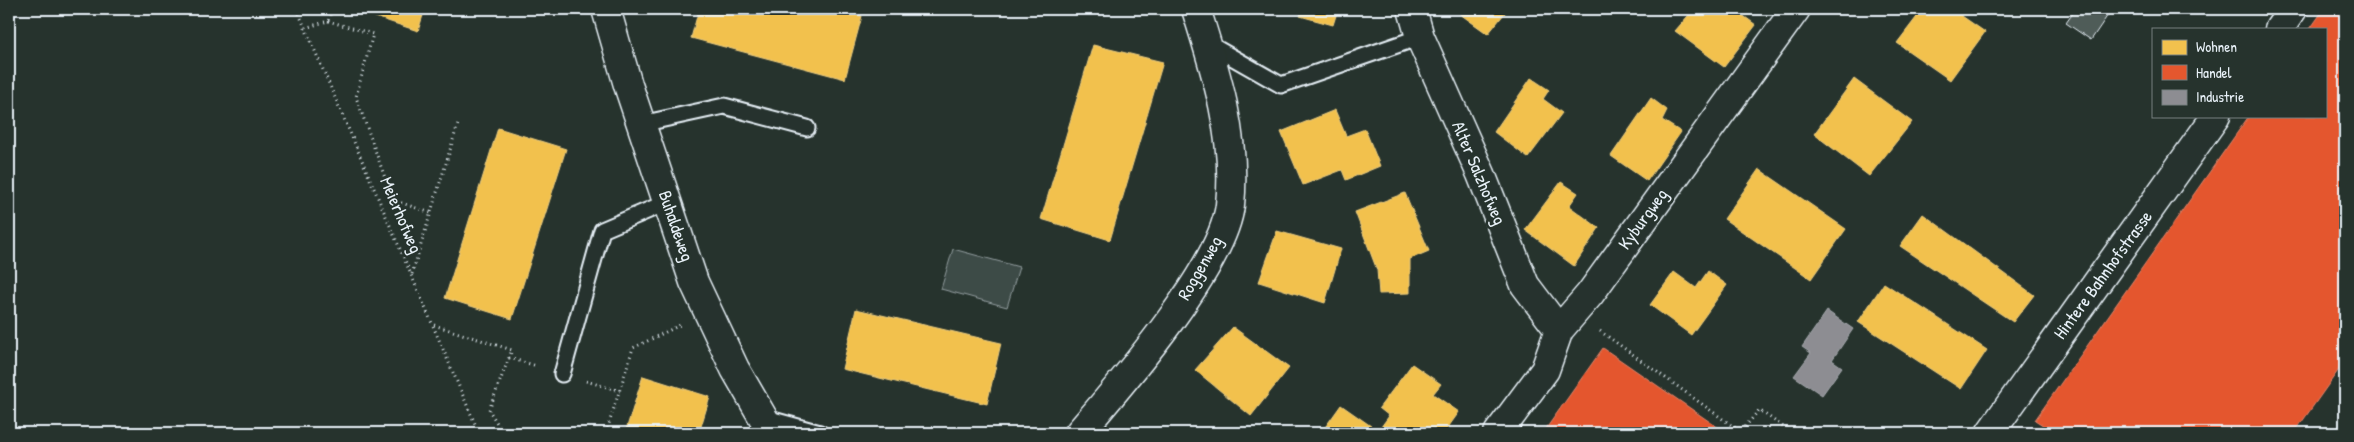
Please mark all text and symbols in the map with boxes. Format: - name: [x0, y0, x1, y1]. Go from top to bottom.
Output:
- legend: [2152, 28, 2326, 118]
- text: Wohnen: [2196, 36, 2237, 57]
- text: Handel: [2196, 62, 2232, 83]
- text: Industrie: [2196, 86, 2244, 107]
- street label: Alter Salzhofweg: [1446, 117, 1513, 229]
- street label: Meierhofweg: [374, 173, 429, 257]
- street label: Kyburgweg: [1612, 183, 1673, 254]
- street label: Buhaldeweg: [653, 187, 700, 265]
- street label: Hintere Bahnhofstrasse: [2047, 205, 2158, 344]
- street label: Roggenweg: [1171, 231, 1228, 304]

